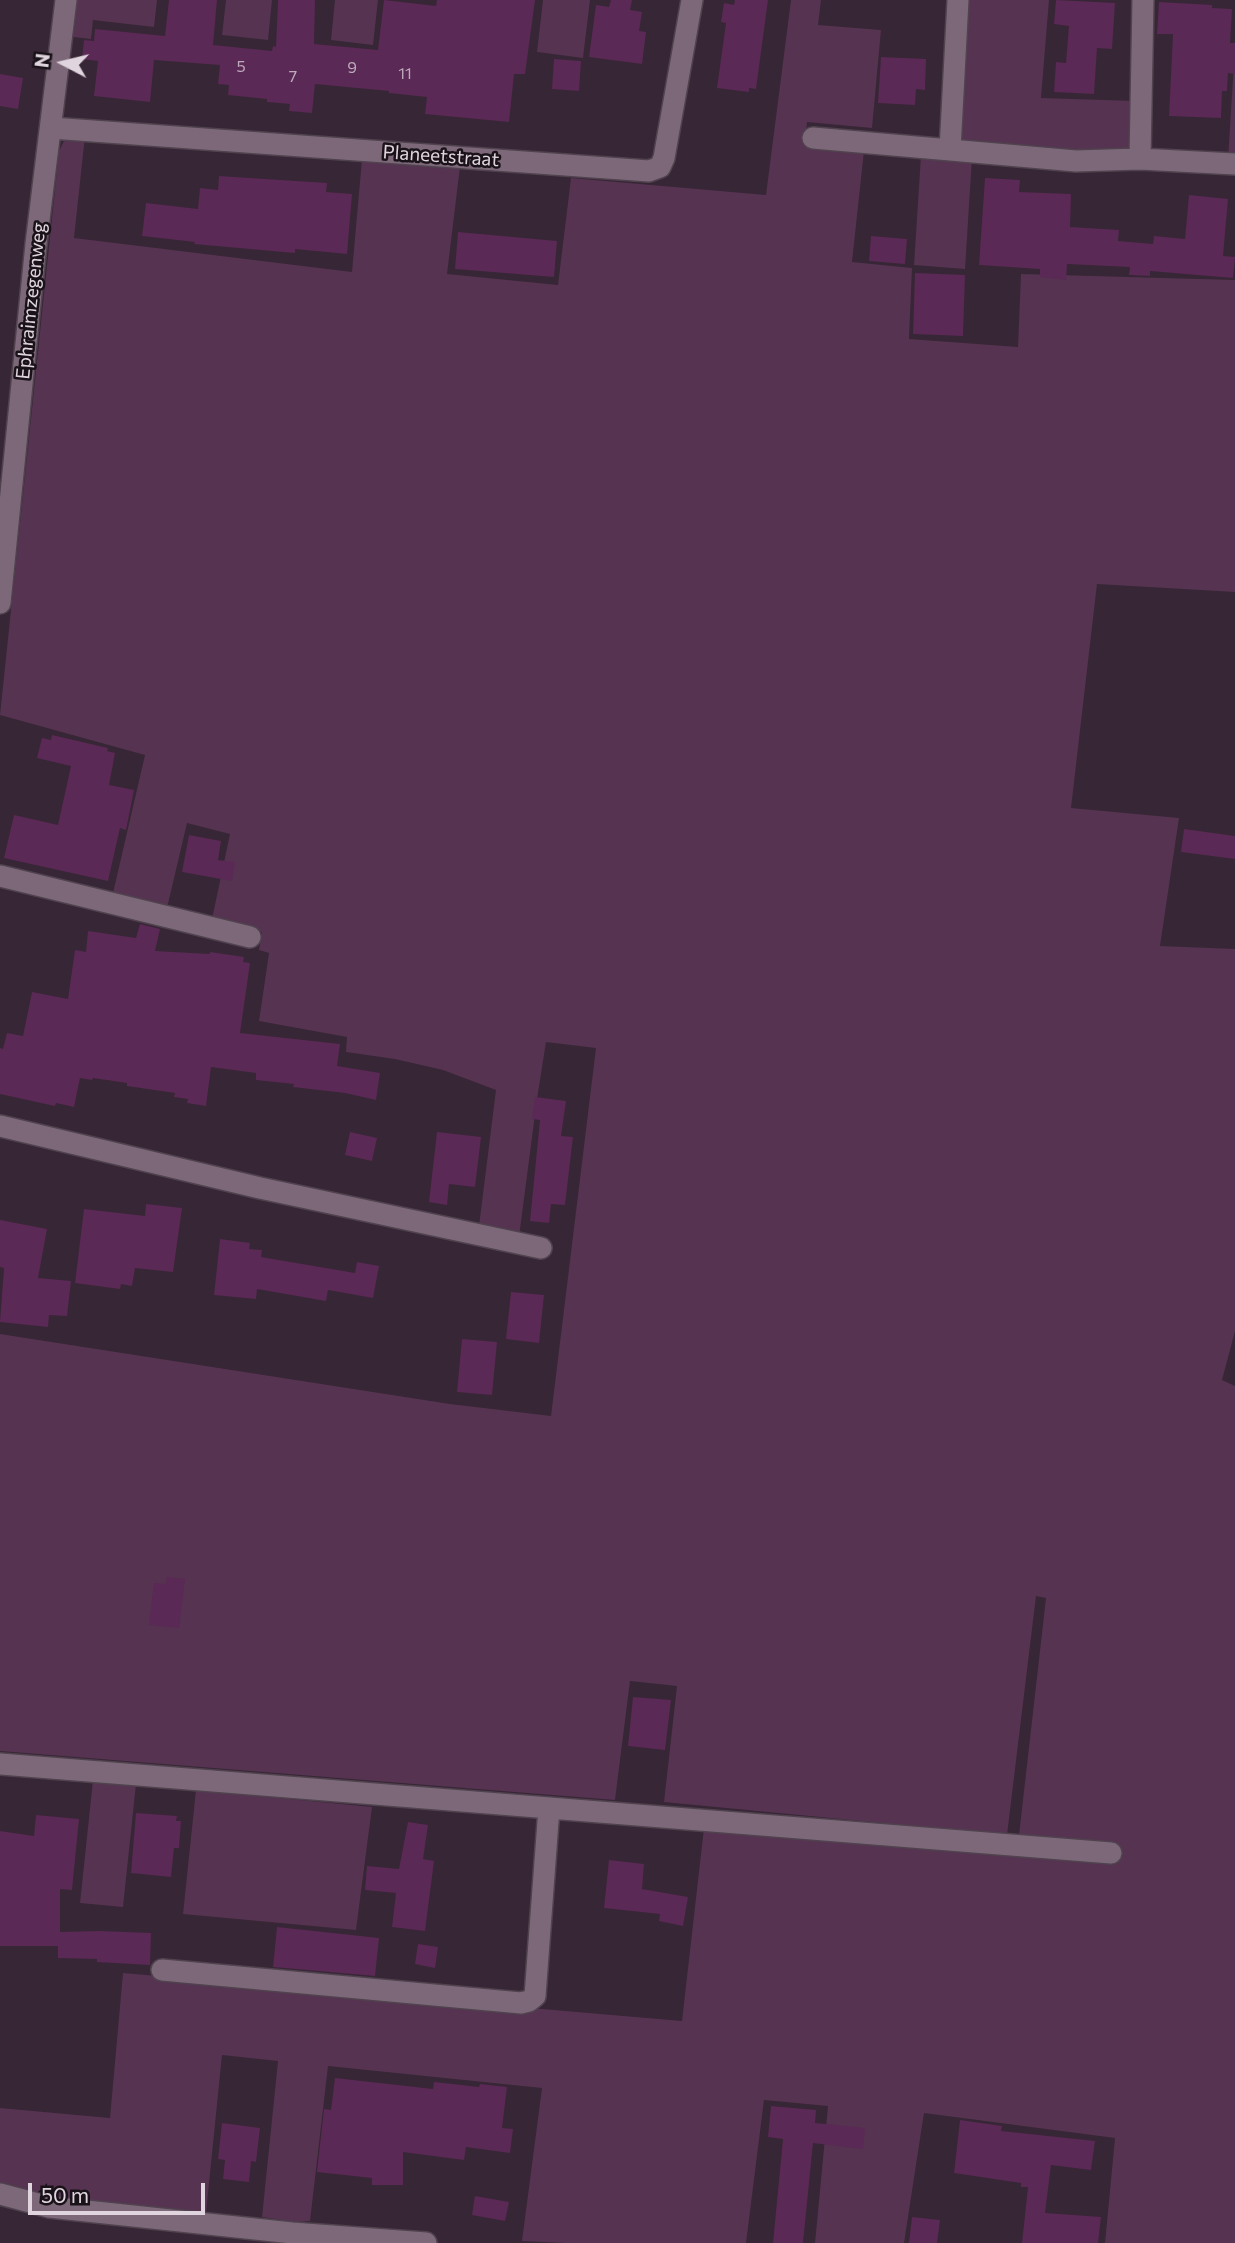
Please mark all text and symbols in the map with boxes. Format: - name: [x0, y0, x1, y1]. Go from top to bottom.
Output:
- north arrow: [28, 28, 98, 98]
- text: N: [29, 52, 54, 69]
- house number: 5: [236, 57, 246, 77]
- house number: 9: [347, 58, 357, 78]
- house number: 11: [398, 64, 412, 84]
- house number: 7: [289, 67, 297, 87]
- street label: Planeetstraat: [382, 141, 500, 171]
- street label: Ephraimzegenweg: [11, 221, 51, 381]
- scale bar: [32, 2170, 208, 2214]
- text: 50 m: [41, 2182, 89, 2207]

